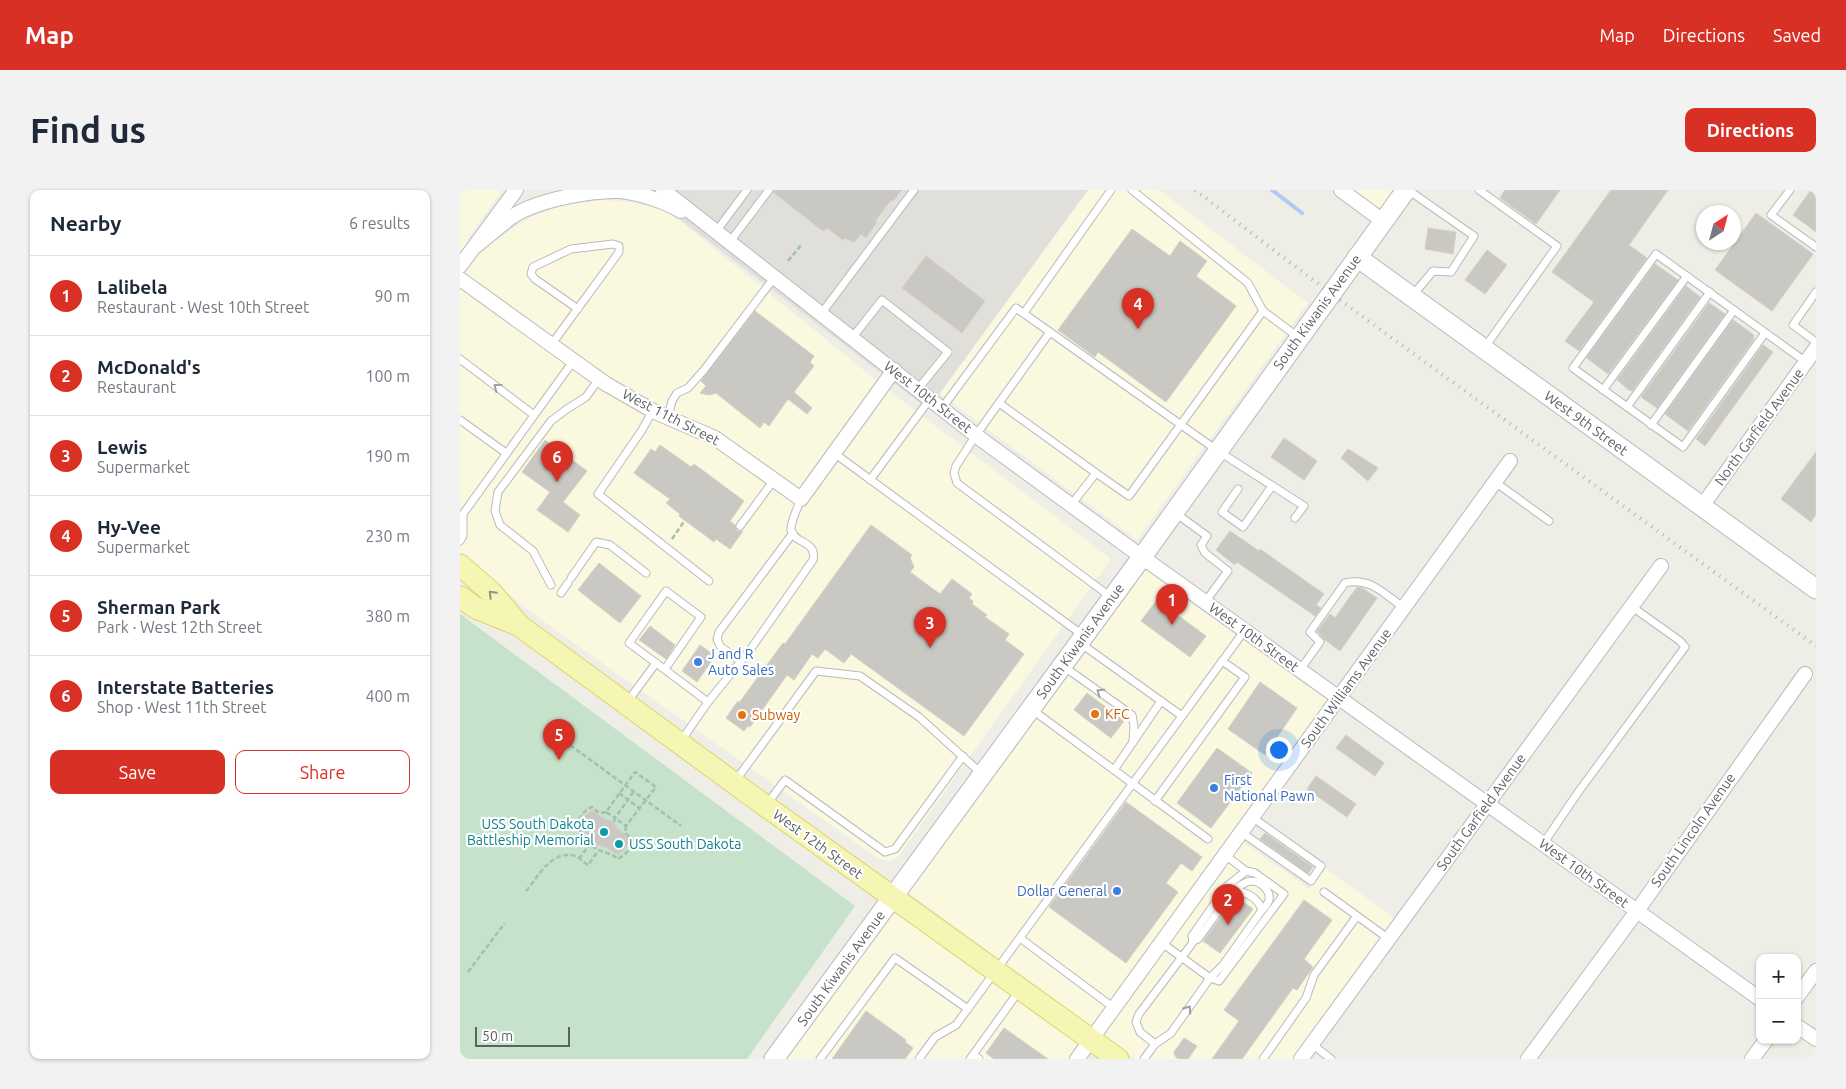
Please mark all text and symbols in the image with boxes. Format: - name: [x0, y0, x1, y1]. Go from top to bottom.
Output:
- text: Map: [25, 22, 74, 49]
- text: Map: [1599, 25, 1635, 45]
- text: Directions: [1663, 25, 1745, 45]
- text: Saved: [1773, 25, 1821, 45]
- button: Directions: [1685, 108, 1816, 152]
- text: Find us: [30, 110, 146, 150]
- north arrow: [1696, 205, 1741, 250]
- text: Nearby: [50, 211, 121, 235]
- text: 6 results: [349, 214, 410, 232]
- street label: South Kiwanis Avenue: [1270, 251, 1364, 373]
- text: Lalibela: [97, 276, 168, 298]
- text: 1: [61, 287, 71, 305]
- text: 90 m: [374, 287, 410, 305]
- pin: 4: [1122, 288, 1154, 329]
- text: Restaurant · West 10th Street: [97, 298, 309, 316]
- text: McDonald's: [97, 356, 201, 378]
- street label: West 10th Street: [881, 358, 975, 436]
- street label: North Garfield Avenue: [1711, 365, 1807, 489]
- text: 2: [61, 367, 71, 385]
- text: 100 m: [365, 367, 410, 385]
- text: Restaurant: [97, 378, 176, 396]
- one-way arrow: [493, 384, 503, 393]
- street label: West 11th Street: [620, 386, 723, 449]
- street label: West 9th Street: [1541, 387, 1631, 459]
- text: Lewis: [97, 436, 148, 458]
- pin: 6: [541, 441, 573, 482]
- text: 3: [61, 447, 71, 465]
- text: 190 m: [365, 447, 410, 465]
- text: Supermarket: [97, 458, 190, 476]
- text: Hy-Vee: [97, 516, 161, 538]
- text: 4: [61, 527, 71, 545]
- text: 230 m: [365, 527, 410, 545]
- text: Supermarket: [97, 538, 190, 556]
- street label: South Kiwanis Avenue: [1033, 580, 1127, 702]
- pin: 1: [1156, 584, 1188, 625]
- one-way arrow: [489, 591, 498, 600]
- text: Sherman Park: [97, 596, 220, 618]
- street label: West 10th Street: [1206, 599, 1302, 675]
- text: 5: [61, 607, 71, 625]
- text: 380 m: [365, 607, 410, 625]
- pin: 3: [914, 607, 946, 648]
- text: Park · West 12th Street: [97, 618, 262, 636]
- street label: South Williams Avenue: [1297, 625, 1395, 751]
- place label: J and R Auto Sales: [708, 646, 774, 678]
- marker: J and R Auto Sales: [692, 656, 704, 668]
- text: Interstate Batteries: [97, 676, 274, 698]
- text: 6: [61, 687, 71, 705]
- text: 400 m: [365, 687, 410, 705]
- one-way arrow: [1096, 689, 1106, 698]
- text: Shop · West 11th Street: [97, 698, 267, 716]
- place label: KFC: [1105, 706, 1130, 722]
- place label: Subway: [752, 707, 801, 723]
- marker: KFC: [1089, 708, 1101, 720]
- marker: Subway: [736, 709, 748, 721]
- pin: 5: [543, 719, 575, 760]
- your location: [1266, 737, 1292, 763]
- button: Save: [50, 750, 225, 794]
- button: Share: [235, 750, 410, 794]
- street label: South Garfield Avenue: [1433, 750, 1529, 874]
- street label: South Lincoln Avenue: [1648, 770, 1738, 890]
- place label: First National Pawn: [1224, 772, 1315, 804]
- marker: First National Pawn: [1208, 782, 1220, 794]
- street label: West 12th Street: [770, 806, 866, 882]
- place label: USS South Dakota Battleship Memorial: [467, 816, 594, 848]
- marker: USS South Dakota Battleship Memorial: [598, 826, 610, 838]
- street label: West 10th Street: [1536, 835, 1632, 911]
- place label: USS South Dakota: [629, 836, 741, 852]
- marker: USS South Dakota: [613, 838, 625, 850]
- place label: Dollar General: [1017, 883, 1107, 899]
- pin: 2: [1212, 884, 1244, 925]
- marker: Dollar General: [1111, 885, 1123, 897]
- street label: South Kiwanis Avenue: [794, 907, 888, 1029]
- map controls: [1756, 954, 1801, 1044]
- button: +: [1756, 954, 1801, 999]
- button: −: [1756, 999, 1801, 1044]
- one-way arrow: [1182, 1005, 1191, 1015]
- scale bar: [475, 1024, 570, 1047]
- text: 50 m: [482, 1028, 513, 1044]

